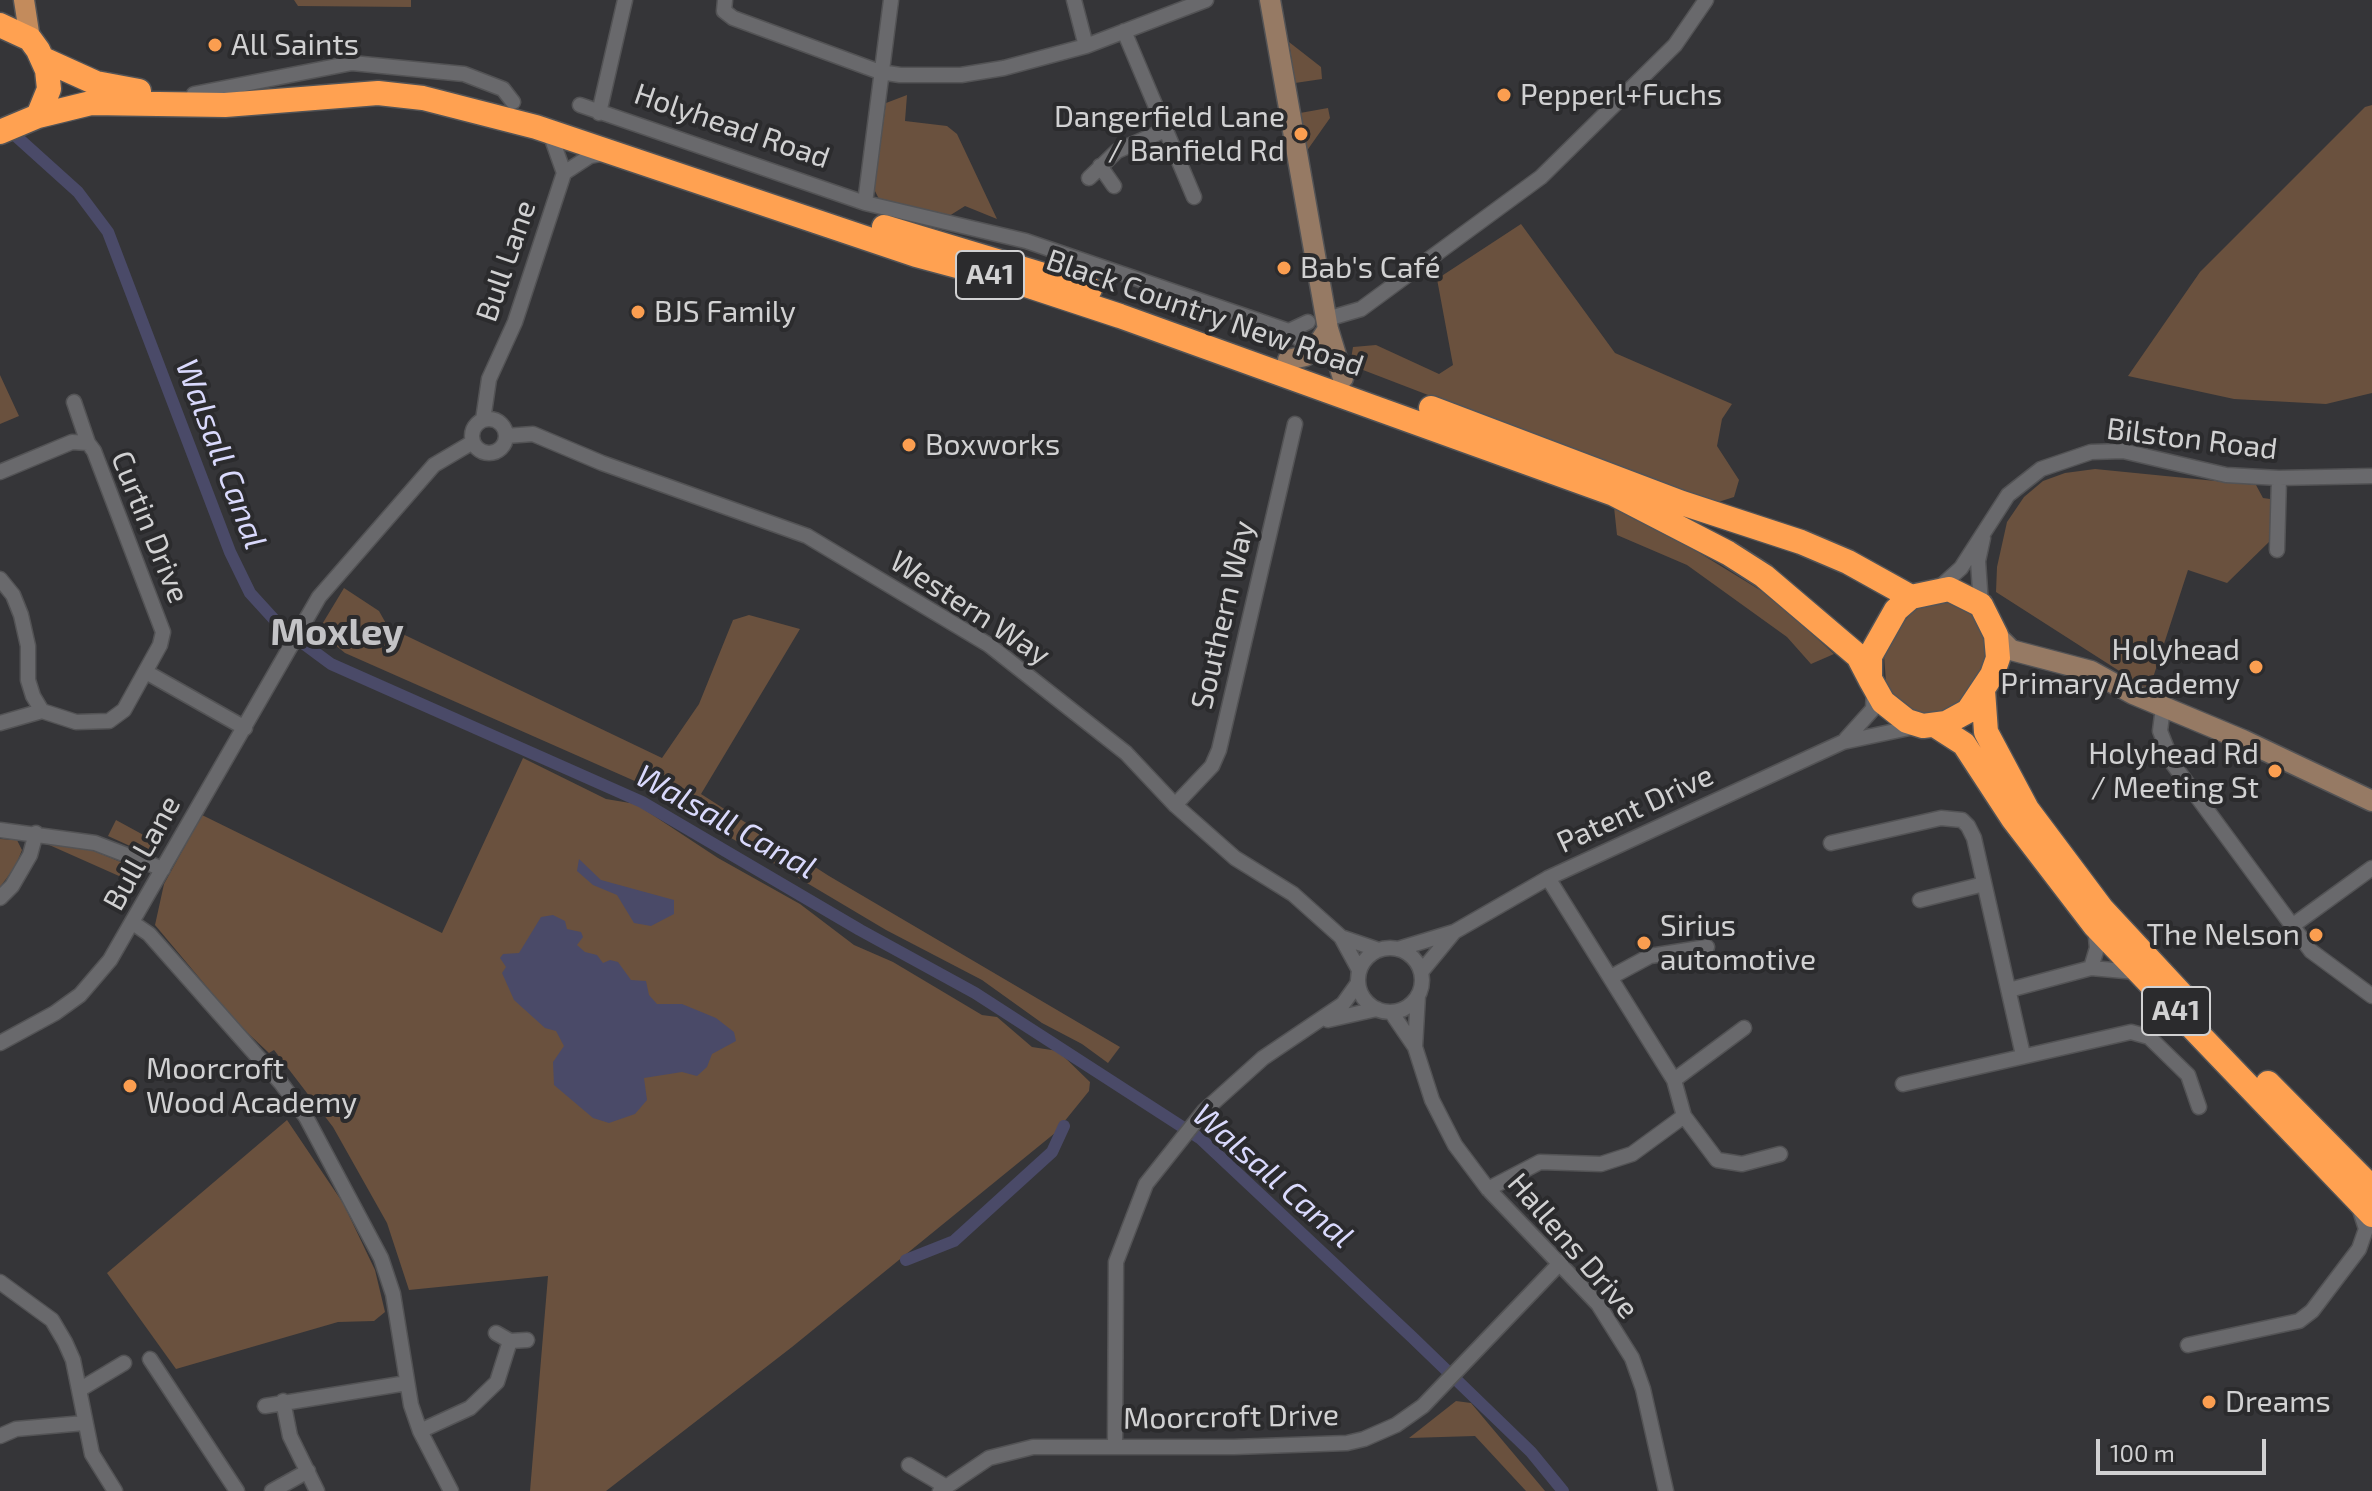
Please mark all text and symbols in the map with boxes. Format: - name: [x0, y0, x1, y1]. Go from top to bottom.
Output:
- place label: All Saints: [231, 27, 359, 63]
- marker: All Saints: [206, 36, 224, 54]
- street label: Holyhead Road: [630, 76, 834, 176]
- place label: Pepperl+Fuchs: [1520, 77, 1722, 113]
- marker: Pepperl+Fuchs: [1495, 86, 1513, 104]
- place label: Dangerfield Lane / Banfield Rd: [1054, 99, 1285, 170]
- marker: Dangerfield Lane / Banfield Rd: [1292, 125, 1310, 143]
- street label: Bull Lane: [469, 196, 543, 326]
- street label: Black Country New Road: [1042, 242, 1368, 384]
- place label: Bab's Café: [1300, 250, 1441, 286]
- road number: A41: [956, 251, 1024, 299]
- marker: Bab's Café: [1275, 259, 1293, 277]
- place label: BJS Family: [654, 294, 796, 330]
- marker: BJS Family: [629, 303, 647, 321]
- water label: Walsall Canal: [167, 354, 275, 554]
- street label: Bilston Road: [2105, 411, 2279, 467]
- place label: Boxworks: [925, 427, 1060, 463]
- marker: Boxworks: [900, 436, 918, 454]
- street label: Curtin Drive: [103, 446, 197, 608]
- street label: Southern Way: [1184, 517, 1262, 713]
- street label: Western Way: [883, 543, 1057, 673]
- district label: Moxley: [270, 609, 404, 655]
- place label: Holyhead Primary Academy: [2000, 632, 2240, 702]
- marker: Holyhead Primary Academy: [2247, 658, 2265, 676]
- place label: Holyhead Rd / Meeting St: [2088, 736, 2259, 806]
- water label: Walsall Canal: [629, 757, 823, 887]
- street label: Patent Drive: [1551, 757, 1719, 861]
- marker: Holyhead Rd / Meeting St: [2266, 762, 2284, 780]
- street label: Bull Lane: [96, 789, 188, 917]
- place label: Sirius automotive: [1660, 908, 1816, 978]
- place label: The Nelson: [2146, 917, 2300, 953]
- marker: The Nelson: [2307, 926, 2325, 944]
- marker: Sirius automotive: [1635, 934, 1653, 952]
- road number: A41: [2142, 987, 2210, 1035]
- place label: Moorcroft Wood Academy: [146, 1051, 357, 1122]
- marker: Moorcroft Wood Academy: [121, 1077, 139, 1095]
- water label: Walsall Canal: [1185, 1096, 1361, 1256]
- street label: Hallens Drive: [1500, 1166, 1646, 1326]
- place label: Dreams: [2225, 1384, 2331, 1420]
- marker: Dreams: [2200, 1393, 2218, 1411]
- street label: Moorcroft Drive: [1123, 1397, 1339, 1437]
- scale bar: [2100, 1423, 2270, 1473]
- text: 100 m: [2110, 1438, 2175, 1467]

